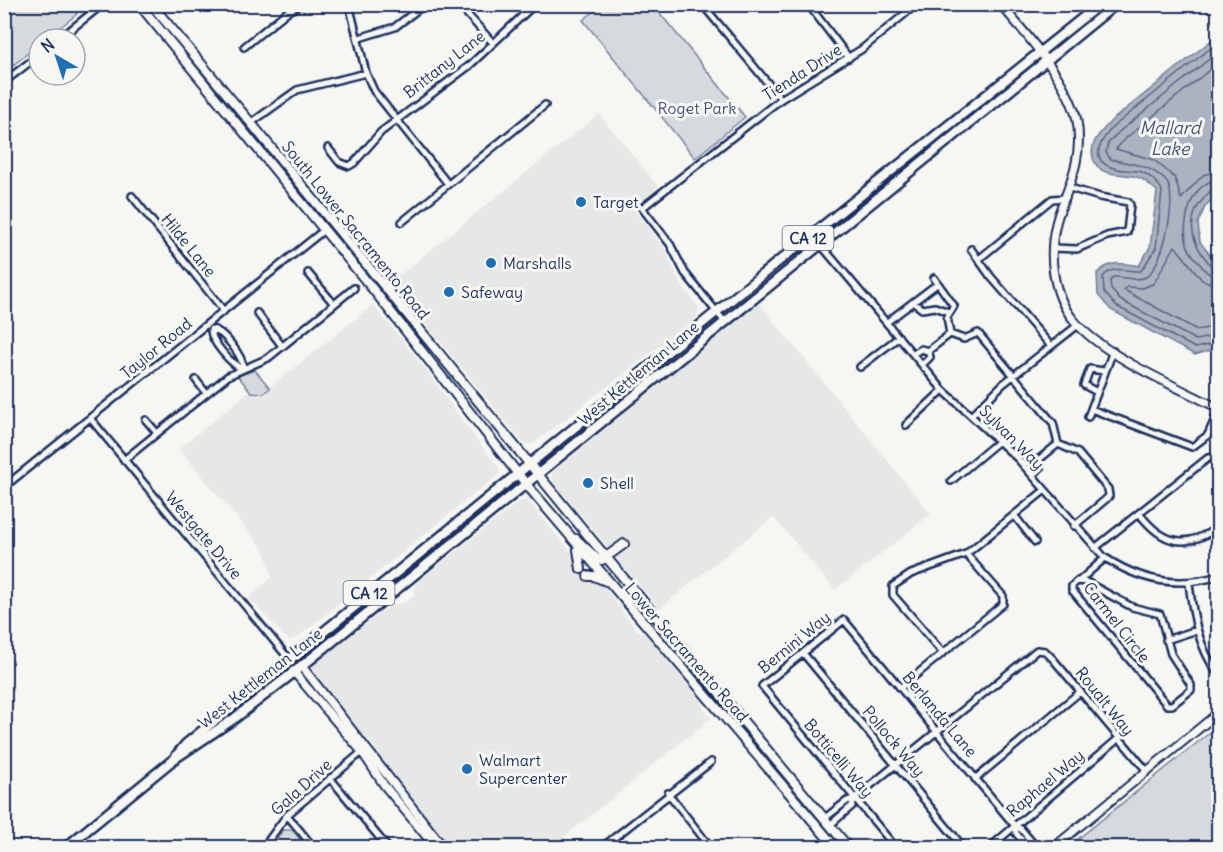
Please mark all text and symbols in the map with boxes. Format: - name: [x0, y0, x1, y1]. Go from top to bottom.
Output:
- street label: Brittany Lane: [399, 26, 489, 102]
- north arrow: [27, 27, 87, 87]
- text: N: [37, 34, 58, 57]
- street label: Tienda Drive: [759, 39, 845, 105]
- park label: Roget Park: [658, 98, 736, 118]
- water label: Mallard Lake: [1140, 116, 1203, 160]
- street label: South Lower Sacramento Road: [278, 137, 434, 323]
- place label: Target: [593, 192, 639, 212]
- marker: Target: [574, 195, 588, 209]
- street label: Hilde Lane: [157, 209, 221, 281]
- road number: CA 12: [782, 226, 834, 250]
- place label: Marshalls: [503, 253, 572, 273]
- marker: Marshalls: [484, 256, 498, 270]
- place label: Safeway: [461, 282, 523, 302]
- marker: Safeway: [442, 285, 456, 299]
- street label: Taylor Road: [116, 313, 196, 383]
- street label: West Kettleman Lane: [573, 316, 703, 430]
- street label: Sylvan Way: [975, 400, 1049, 474]
- place label: Shell: [600, 473, 634, 493]
- marker: Shell: [581, 476, 595, 490]
- street label: Westgate Drive: [161, 487, 247, 583]
- street label: Lower Sacramento Road: [621, 578, 753, 726]
- street label: Carmel Circle: [1079, 578, 1155, 666]
- road number: CA 12: [344, 581, 394, 605]
- street label: Bernini Way: [754, 607, 834, 677]
- street label: West Kettleman Lane: [194, 623, 326, 733]
- street label: Roualt Way: [1071, 663, 1139, 739]
- street label: Berlanda Lane: [898, 667, 982, 761]
- street label: Pollock Way: [858, 701, 930, 781]
- street label: Botticelli Way: [800, 714, 878, 802]
- street label: Raphael Way: [1002, 745, 1088, 821]
- place label: Walmart Supercenter: [479, 750, 568, 788]
- street label: Gala Drive: [266, 754, 336, 820]
- marker: Walmart Supercenter: [460, 762, 474, 776]

